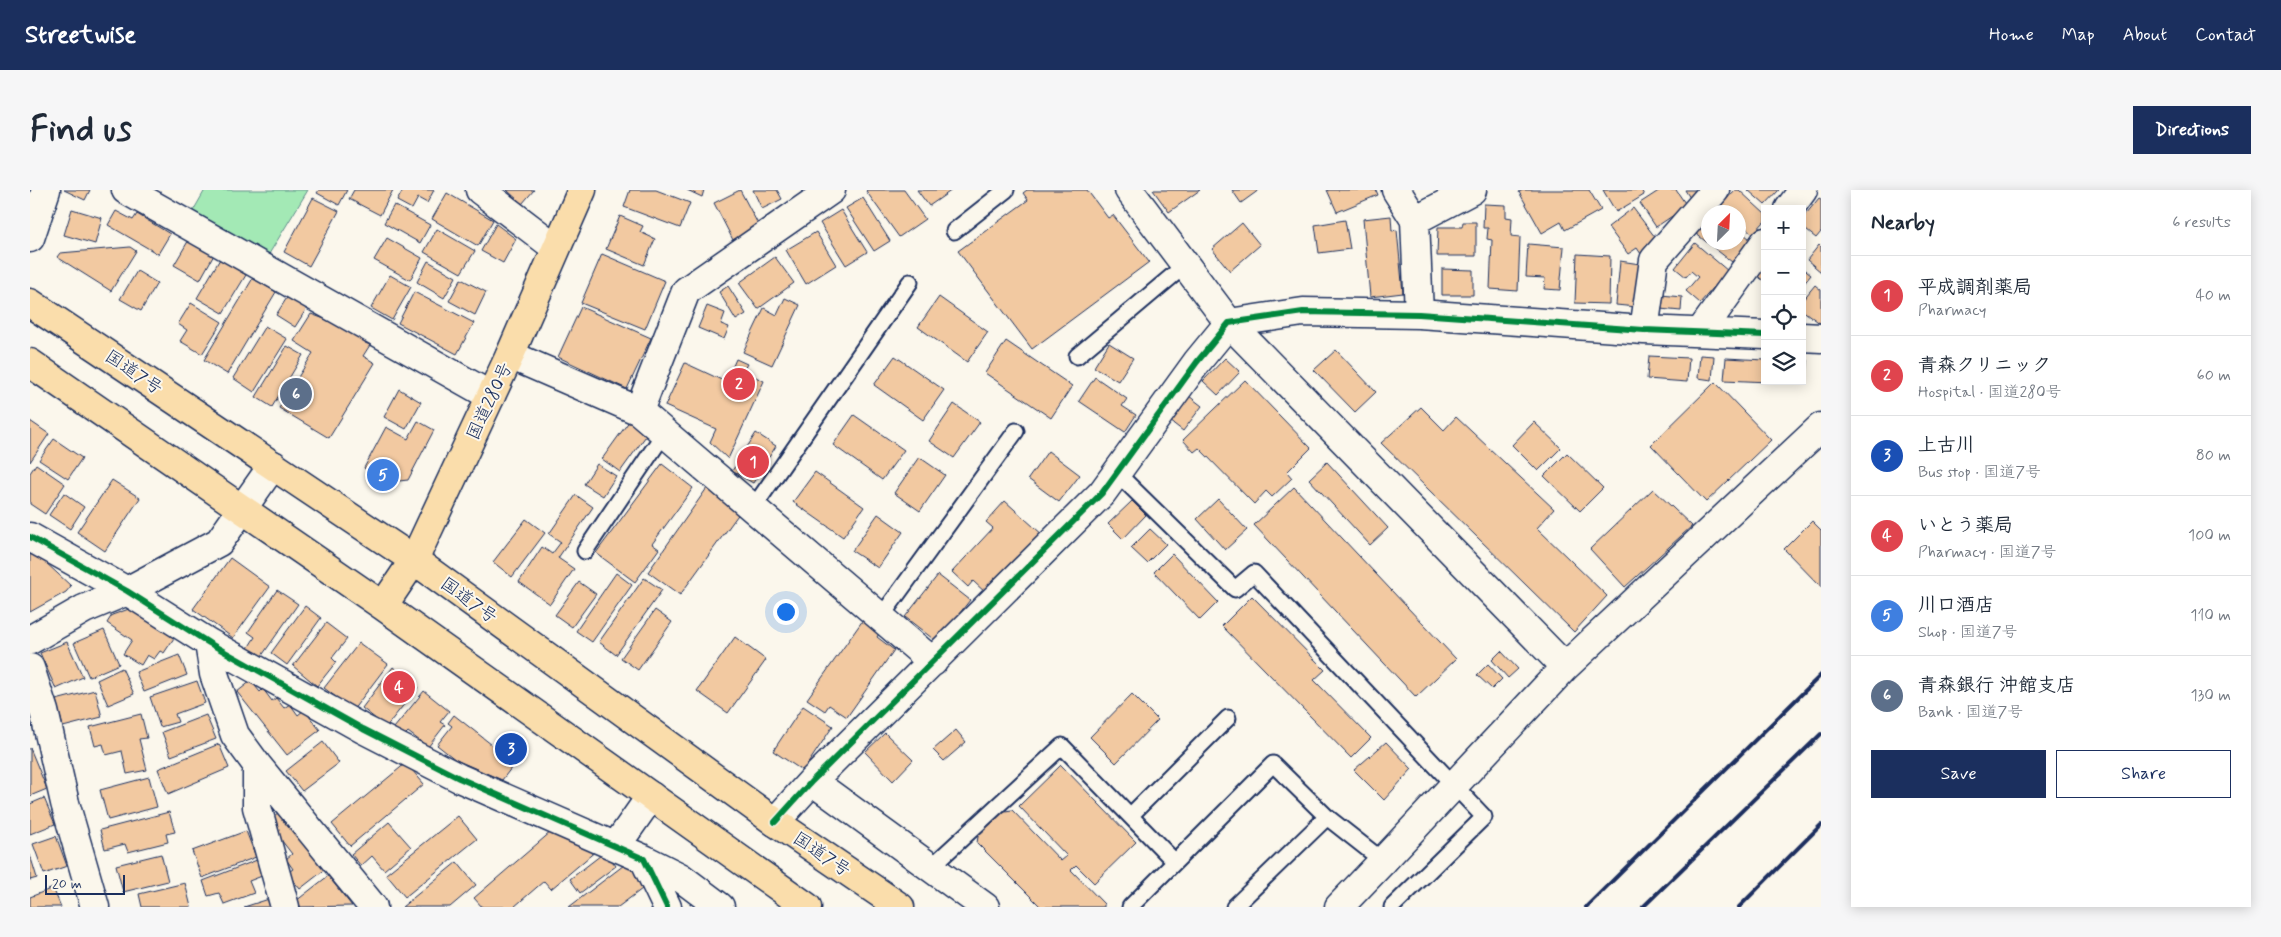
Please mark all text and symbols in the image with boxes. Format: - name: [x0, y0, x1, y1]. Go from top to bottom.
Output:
- text: Streetwise: [25, 20, 136, 51]
- text: Home: [1989, 23, 2034, 47]
- text: Map: [2062, 23, 2095, 47]
- text: About: [2123, 23, 2167, 47]
- text: Contact: [2195, 23, 2256, 47]
- button: Directions: [2133, 106, 2251, 154]
- text: Find us: [30, 107, 132, 153]
- north arrow: [1701, 205, 1746, 250]
- map controls: [1761, 205, 1806, 385]
- button: +: [1761, 205, 1806, 250]
- text: Nearby: [1871, 209, 1935, 237]
- text: 6 results: [2172, 212, 2231, 233]
- button: −: [1761, 250, 1806, 295]
- text: 平成調剤薬局: [1918, 275, 2032, 300]
- text: 1: [1883, 285, 1891, 306]
- text: 40 m: [2195, 285, 2231, 306]
- button: locate: [1761, 295, 1806, 340]
- text: Pharmacy: [1918, 300, 1986, 321]
- button: layers: [1761, 340, 1806, 385]
- street label: 国道7号: [100, 345, 167, 401]
- text: 青森クリニック: [1918, 353, 2051, 378]
- street label: 国道280号: [461, 359, 518, 444]
- pin: 2: [723, 365, 755, 403]
- text: 2: [1883, 365, 1891, 386]
- text: 60 m: [2197, 365, 2231, 386]
- pin: 6: [280, 375, 312, 413]
- text: Hospital · 国道280号: [1918, 382, 2062, 403]
- text: 上古川: [1918, 433, 1975, 458]
- pin: 1: [737, 443, 769, 481]
- text: 3: [1883, 445, 1891, 466]
- text: 80 m: [2196, 445, 2231, 466]
- pin: 5: [367, 456, 399, 494]
- text: Bus stop · 国道7号: [1918, 462, 2041, 483]
- text: いとう薬局: [1918, 513, 2013, 538]
- text: 4: [1882, 525, 1892, 546]
- text: 100 m: [2188, 525, 2231, 546]
- text: Pharmacy · 国道7号: [1918, 542, 2056, 563]
- street label: 国道7号: [435, 572, 502, 630]
- text: 川口酒店: [1918, 593, 1994, 618]
- your location: [773, 599, 799, 625]
- text: 5: [1882, 605, 1892, 626]
- text: 110 m: [2190, 605, 2231, 626]
- text: Shop · 国道7号: [1918, 622, 2017, 643]
- pin: 4: [383, 668, 415, 706]
- text: 青森銀行 沖館支店: [1918, 673, 2075, 698]
- text: 6: [1883, 685, 1891, 706]
- text: 130 m: [2190, 685, 2231, 706]
- text: Bank · 国道7号: [1918, 702, 2023, 723]
- pin: 3: [495, 730, 527, 768]
- button: Save: [1871, 750, 2046, 798]
- button: Share: [2056, 750, 2231, 798]
- street label: 国道7号: [788, 827, 855, 883]
- scale bar: [45, 872, 125, 895]
- text: 20 m: [52, 875, 82, 893]

